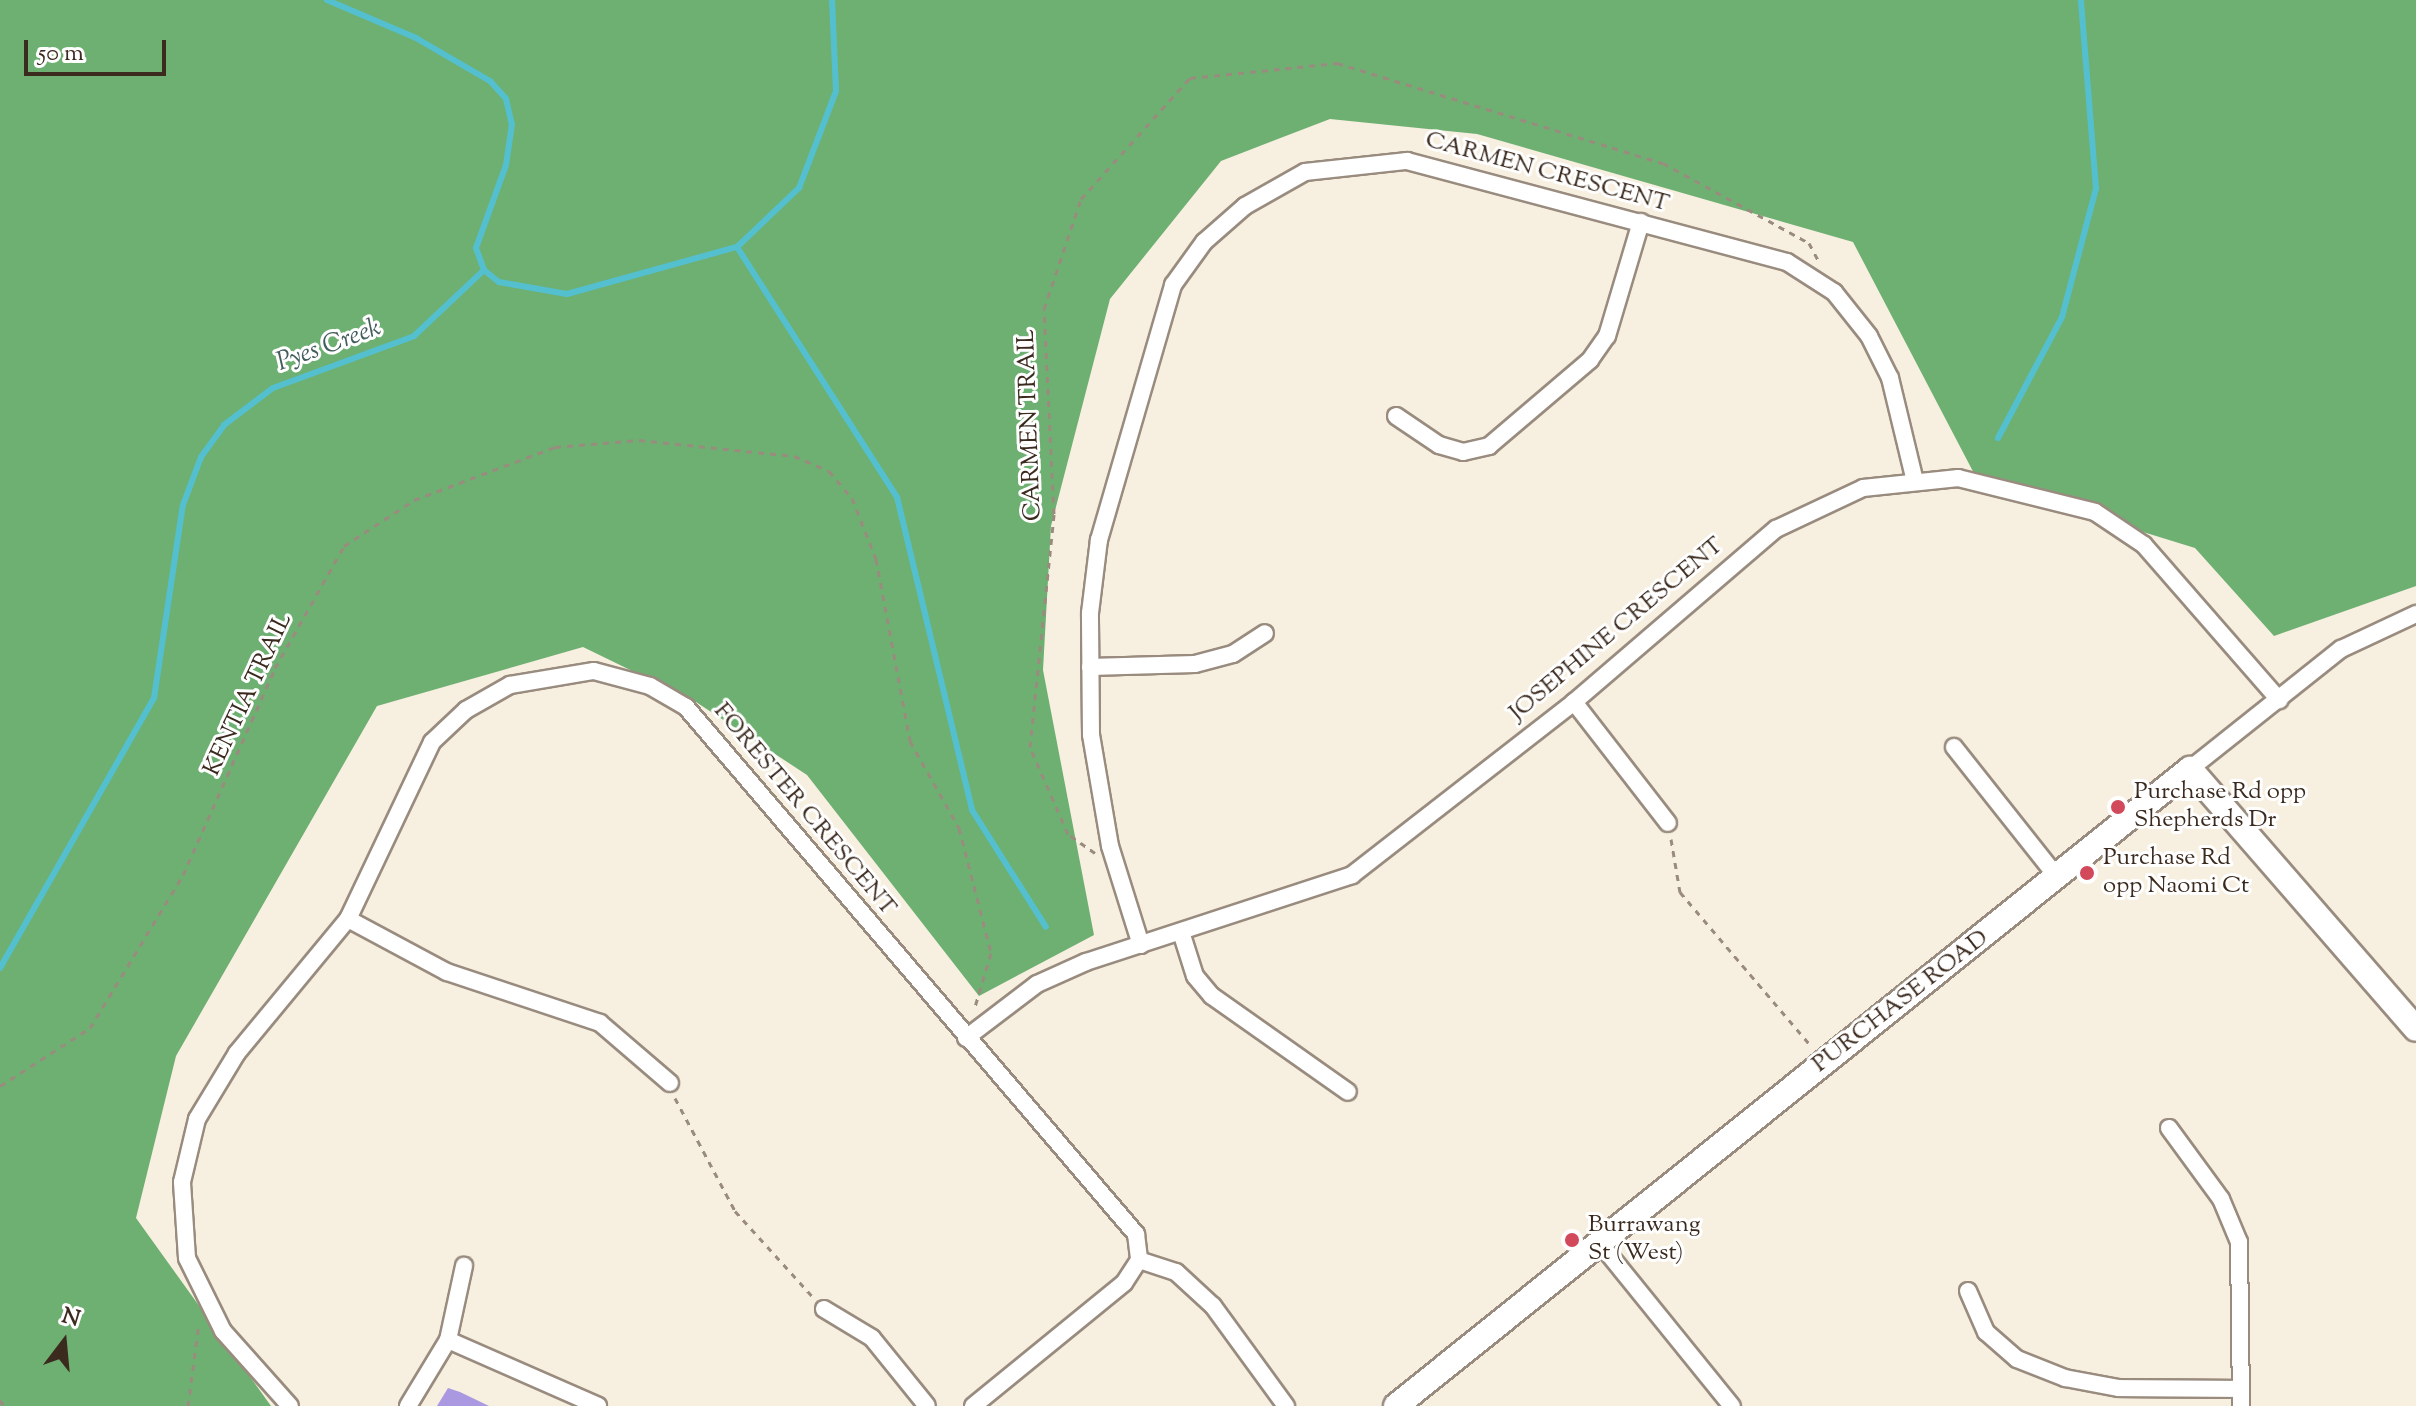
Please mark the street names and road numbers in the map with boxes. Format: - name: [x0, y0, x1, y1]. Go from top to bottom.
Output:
- street label: CARMEN CRESCENT: [1422, 127, 1672, 219]
- street label: CARMEN TRAIL: [1013, 329, 1049, 521]
- street label: JOSEPHINE CRESCENT: [1504, 532, 1730, 728]
- street label: KENTIA TRAIL: [199, 609, 299, 781]
- street label: FORESTER CRESCENT: [707, 698, 901, 922]
- street label: PURCHASE ROAD: [1807, 924, 1995, 1080]

